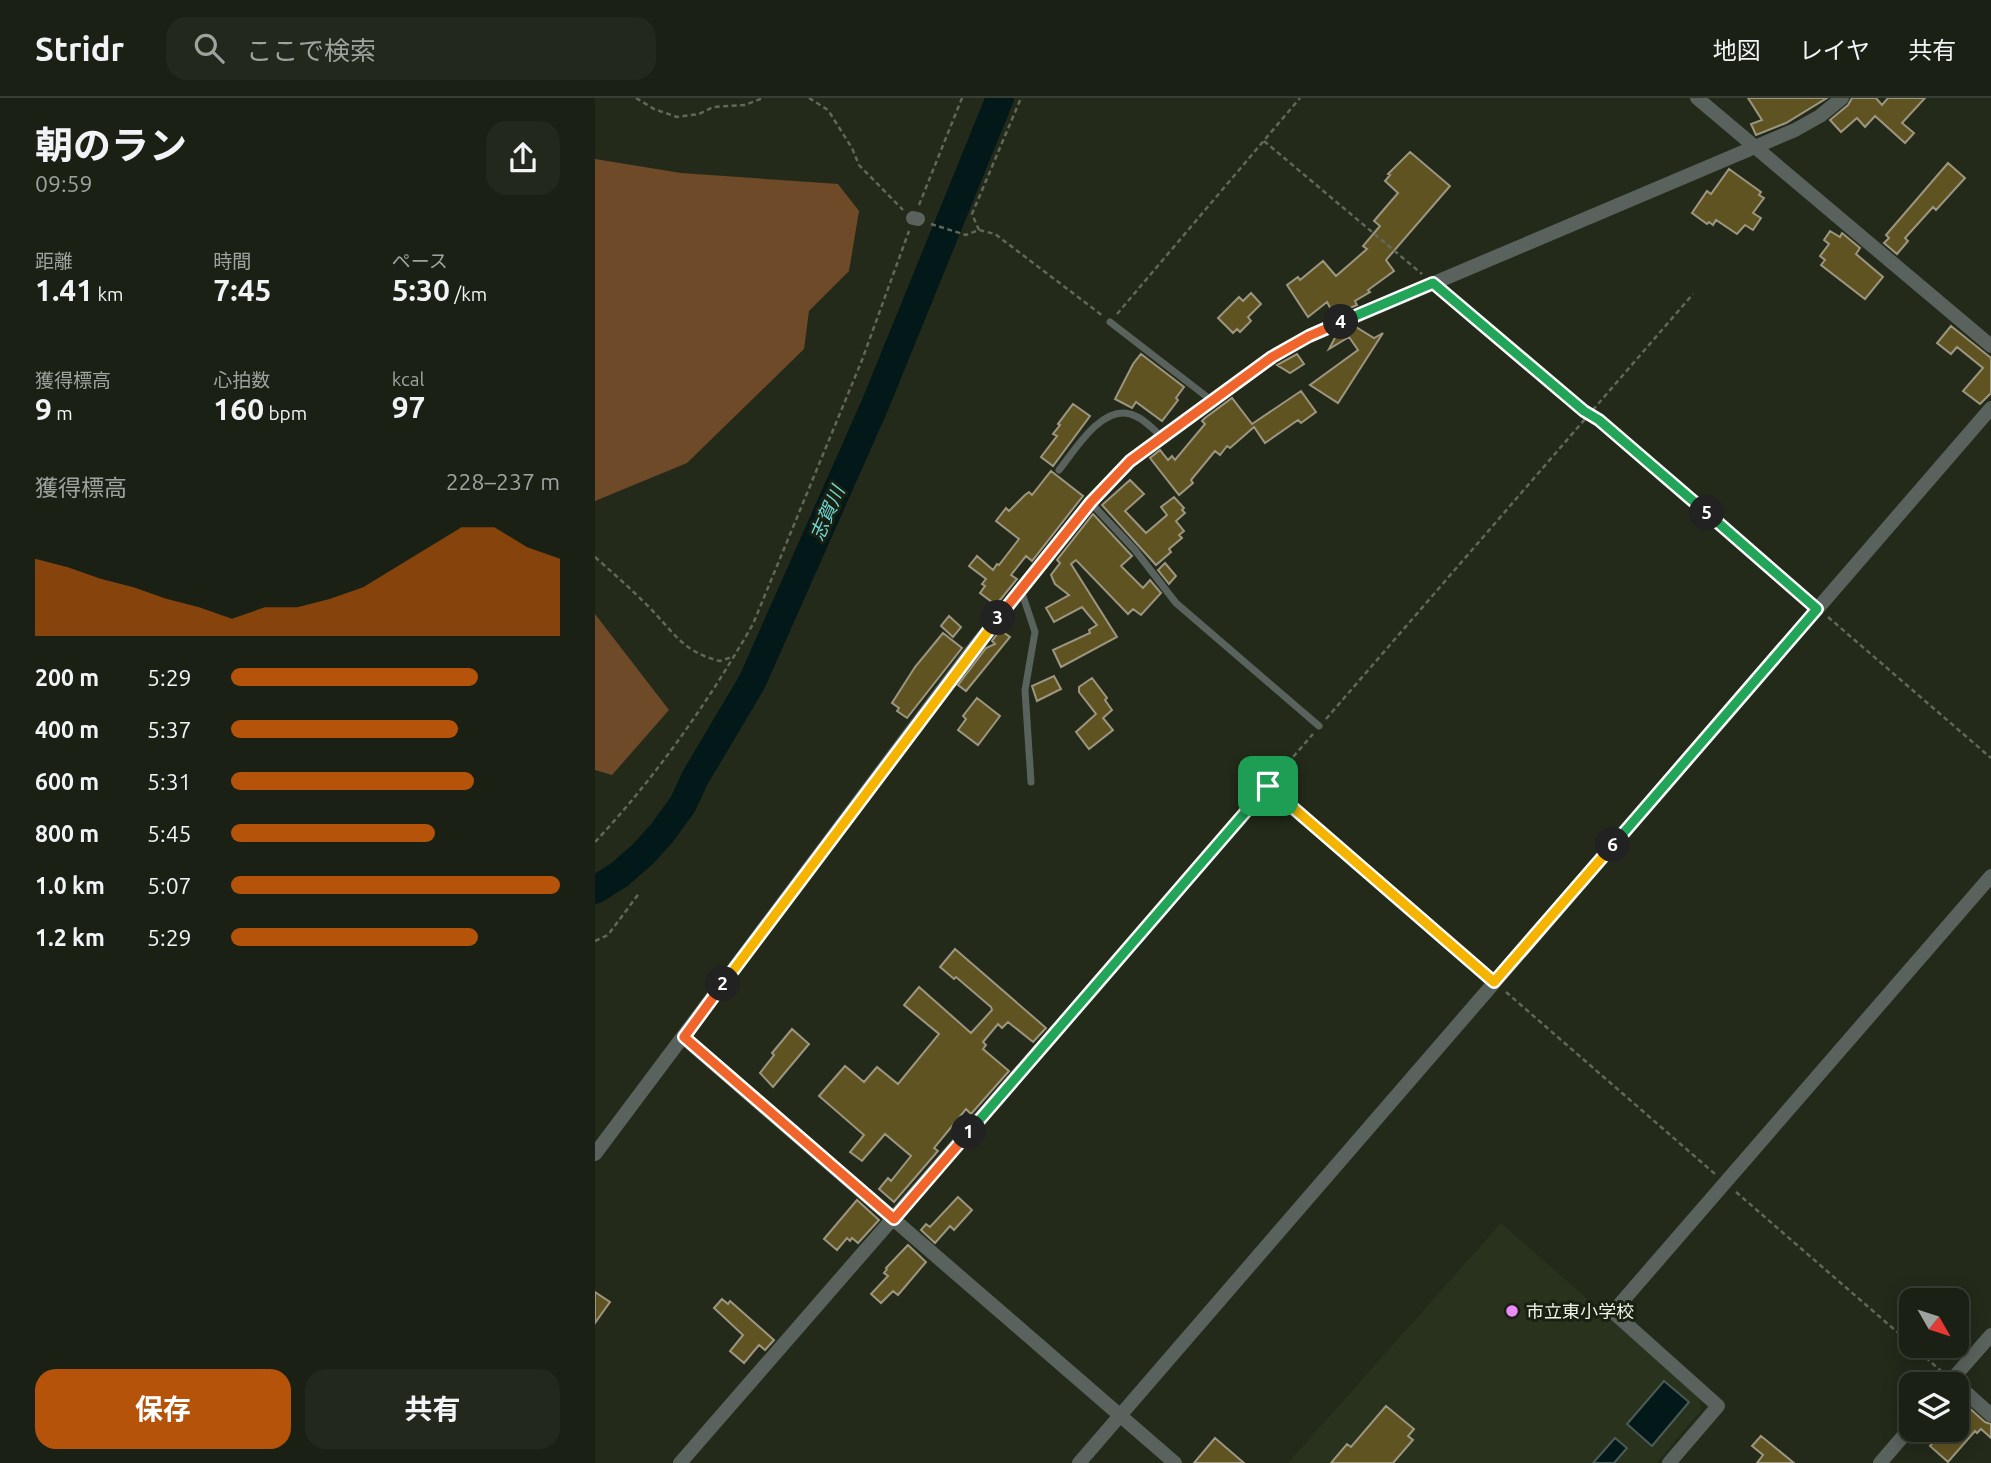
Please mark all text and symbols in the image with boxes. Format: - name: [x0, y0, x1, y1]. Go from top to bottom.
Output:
- search box: [166, 17, 656, 80]
- icon: search: [190, 29, 228, 67]
- text: Stridr: [35, 30, 124, 67]
- text: ここで検索: [246, 36, 376, 65]
- text: 地図: [1713, 37, 1761, 64]
- text: レイヤ: [1799, 37, 1870, 64]
- text: 共有: [1908, 37, 1956, 64]
- button: share: [486, 121, 560, 195]
- text: 朝のラン: [35, 124, 187, 166]
- text: 09:59: [35, 171, 93, 196]
- text: 距離: [35, 250, 73, 272]
- text: 時間: [213, 250, 251, 272]
- text: ペース: [392, 250, 448, 272]
- text: 1.41: [35, 273, 93, 307]
- text: 7:45: [213, 273, 271, 307]
- text: 5:30: [392, 273, 450, 307]
- text: km: [93, 283, 123, 305]
- text: /km: [450, 283, 487, 305]
- pin: 4: [1323, 304, 1359, 340]
- text: 4: [1335, 310, 1346, 332]
- text: kcal: [392, 368, 424, 390]
- text: 獲得標高: [35, 369, 111, 391]
- text: 心拍数: [213, 369, 270, 391]
- text: 97: [392, 390, 426, 424]
- text: 9: [35, 392, 52, 426]
- text: 160: [213, 392, 264, 426]
- text: m: [52, 402, 73, 424]
- text: bpm: [264, 402, 307, 424]
- text: 228–237 m: [446, 469, 560, 494]
- text: 獲得標高: [35, 475, 127, 500]
- water label: 志賀川: [805, 481, 849, 544]
- pin: 5: [1689, 496, 1725, 530]
- text: 5: [1701, 501, 1712, 523]
- pin: 3: [981, 601, 1015, 636]
- text: 3: [992, 606, 1003, 628]
- text: 200 m: [35, 665, 99, 690]
- text: 5:29: [147, 665, 192, 690]
- text: 400 m: [35, 717, 99, 742]
- text: 5:37: [147, 717, 192, 742]
- pin: [1238, 756, 1298, 816]
- icon: arrive: [1249, 767, 1287, 805]
- text: 600 m: [35, 769, 99, 794]
- text: 5:31: [147, 769, 192, 794]
- text: 800 m: [35, 821, 99, 846]
- text: 5:45: [147, 821, 192, 846]
- pin: 6: [1595, 828, 1631, 862]
- text: 6: [1607, 833, 1618, 855]
- text: 1.0 km: [35, 873, 105, 898]
- text: 5:07: [147, 873, 192, 898]
- text: 1.2 km: [35, 925, 105, 950]
- text: 5:29: [147, 925, 192, 950]
- pin: 2: [705, 966, 741, 1001]
- text: 2: [717, 972, 728, 994]
- pin: 1: [951, 1114, 987, 1150]
- text: 1: [963, 1120, 974, 1142]
- north arrow: [1899, 1288, 1969, 1358]
- map controls: [1899, 1288, 1969, 1442]
- place label: 市立東小学校: [1526, 1301, 1634, 1321]
- marker: 市立東小学校: [1504, 1303, 1520, 1319]
- button: 保存: [35, 1369, 291, 1449]
- button: 共有: [305, 1369, 560, 1449]
- button: layers: [1899, 1372, 1969, 1442]

